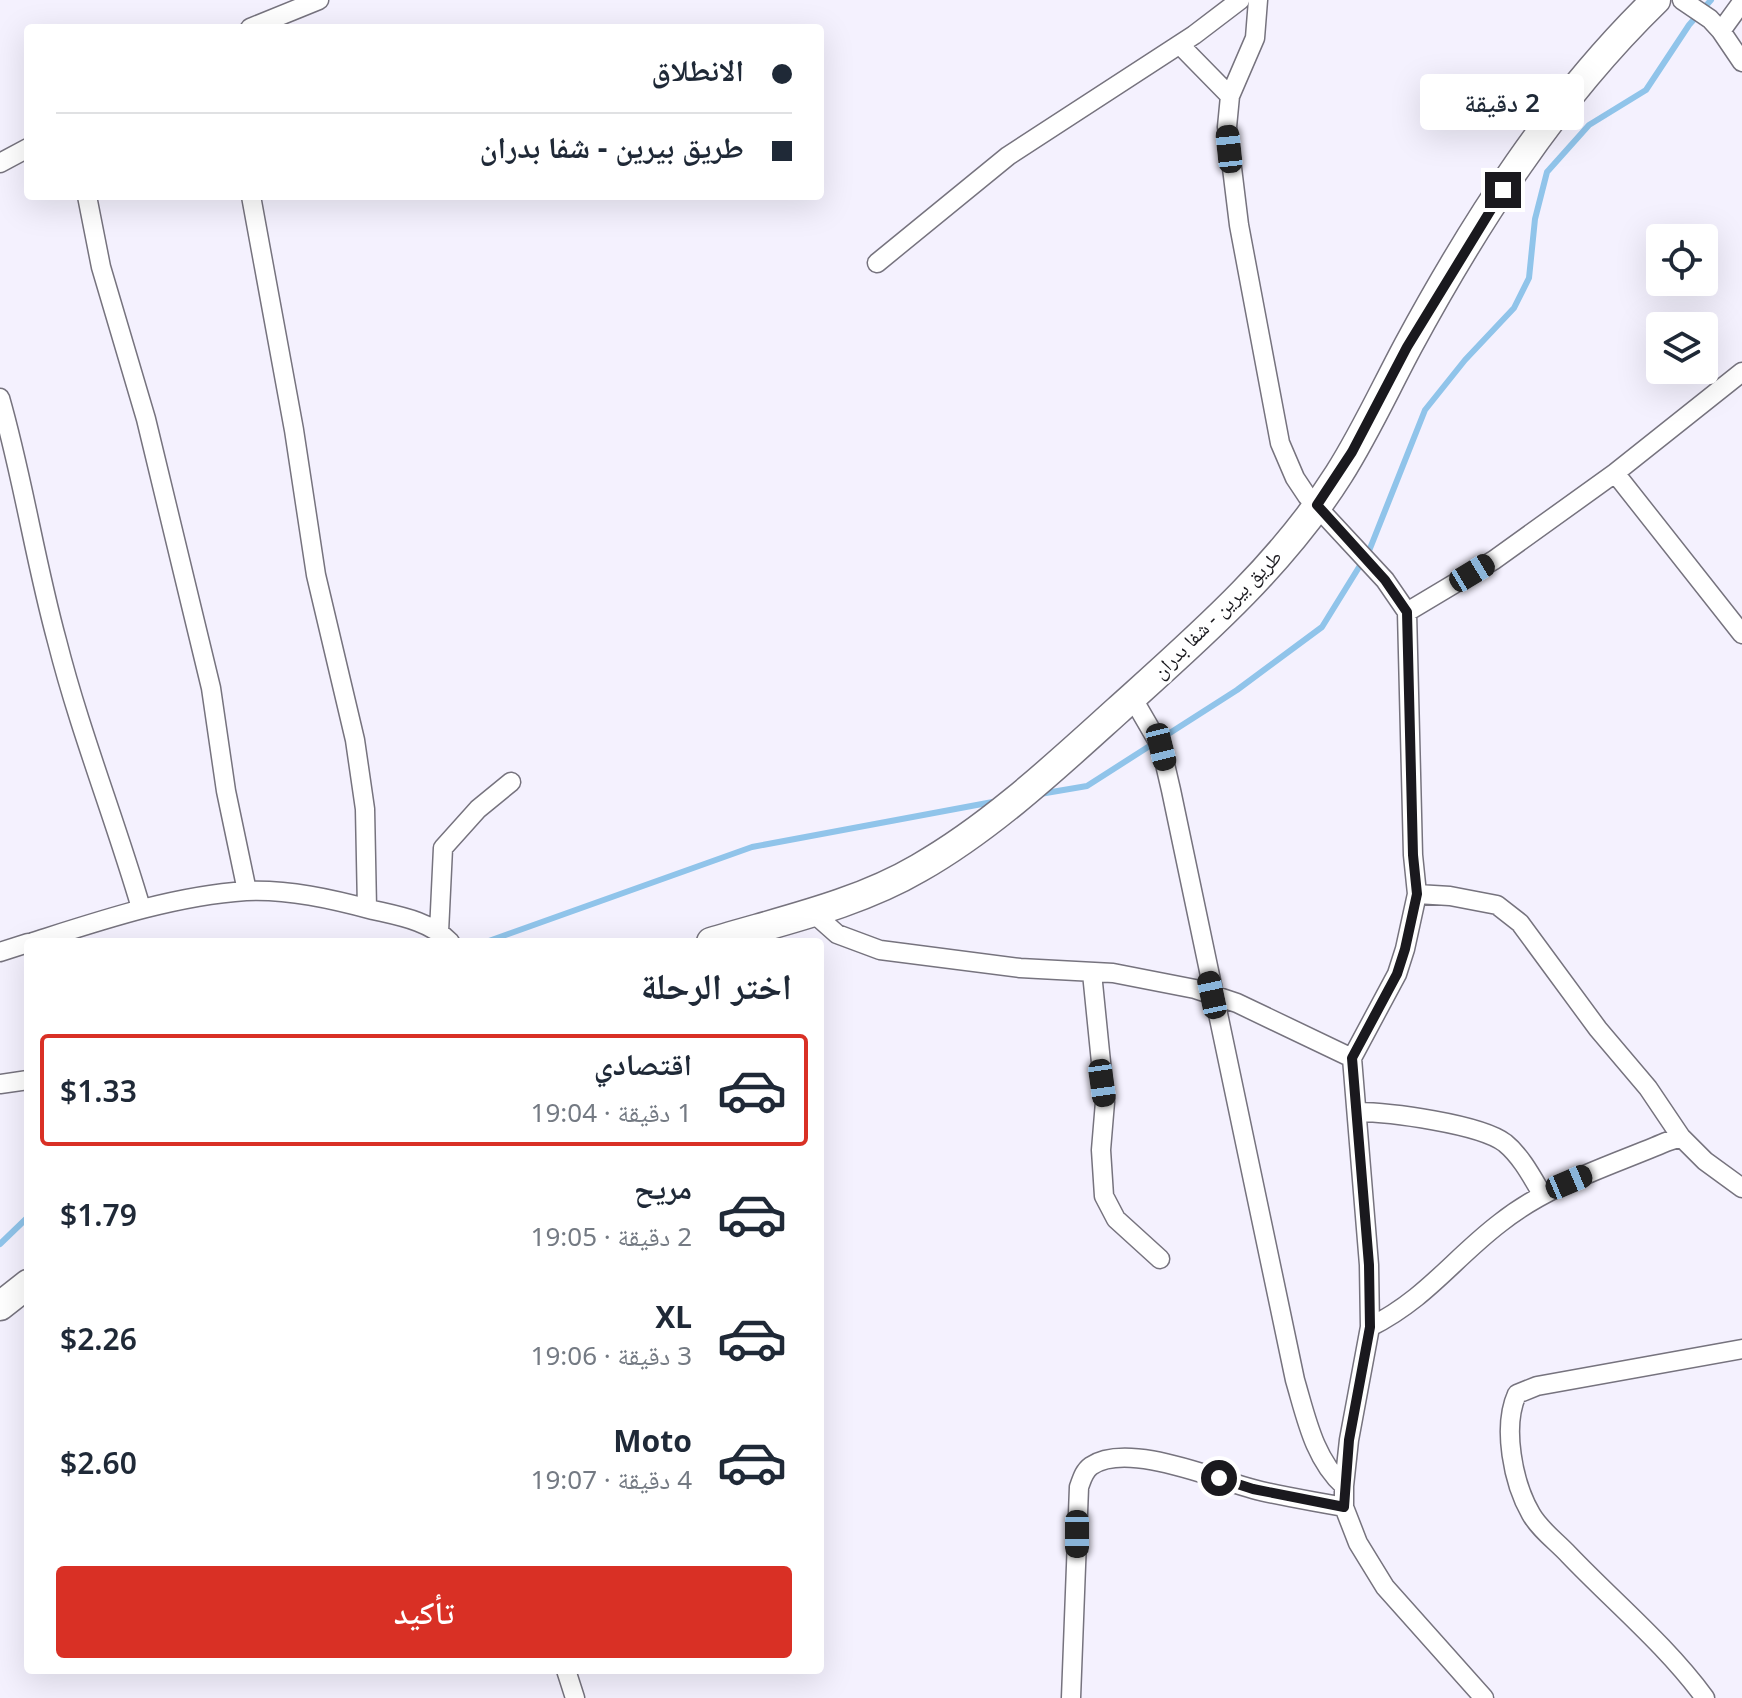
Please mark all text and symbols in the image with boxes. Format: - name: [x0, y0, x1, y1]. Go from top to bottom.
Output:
- text: الانطلاق: [651, 49, 744, 90]
- callout: 2 دقيقة: [1421, 74, 1585, 130]
- text: 2 دقيقة: [1464, 84, 1540, 120]
- car: [1215, 124, 1243, 174]
- text: طريق بيرين - شفا بدران: [479, 126, 744, 167]
- route end: [1485, 172, 1521, 208]
- map controls: [1646, 224, 1718, 384]
- button: locate: [1646, 224, 1718, 296]
- button: layers: [1646, 312, 1718, 384]
- street label: طريق بيرين - شفا بدران: [1146, 543, 1287, 684]
- car: [1445, 550, 1499, 596]
- car: [1144, 721, 1178, 773]
- text: اختر الرحلة: [641, 961, 792, 1010]
- car: [1195, 969, 1229, 1021]
- text: اقتصادي: [594, 1043, 692, 1084]
- icon: car: [716, 1054, 788, 1126]
- car: [1087, 1058, 1117, 1108]
- text: $1.33: [60, 1070, 137, 1111]
- text: 1 دقيقة · 19:04: [531, 1094, 692, 1130]
- car: [1542, 1162, 1596, 1202]
- text: مريح: [634, 1167, 692, 1208]
- icon: car: [716, 1178, 788, 1250]
- text: $1.79: [60, 1194, 137, 1235]
- text: 2 دقيقة · 19:05: [531, 1218, 692, 1254]
- text: XL: [655, 1296, 692, 1337]
- icon: car: [716, 1302, 788, 1374]
- text: $2.26: [60, 1318, 137, 1359]
- text: 3 دقيقة · 19:06: [531, 1337, 692, 1373]
- text: Moto: [613, 1420, 692, 1461]
- icon: car: [716, 1426, 788, 1498]
- text: $2.60: [60, 1442, 137, 1483]
- route start: [1201, 1460, 1237, 1496]
- text: 4 دقيقة · 19:07: [531, 1461, 692, 1497]
- car: [1065, 1510, 1089, 1558]
- button: تأكيد: [56, 1566, 792, 1658]

